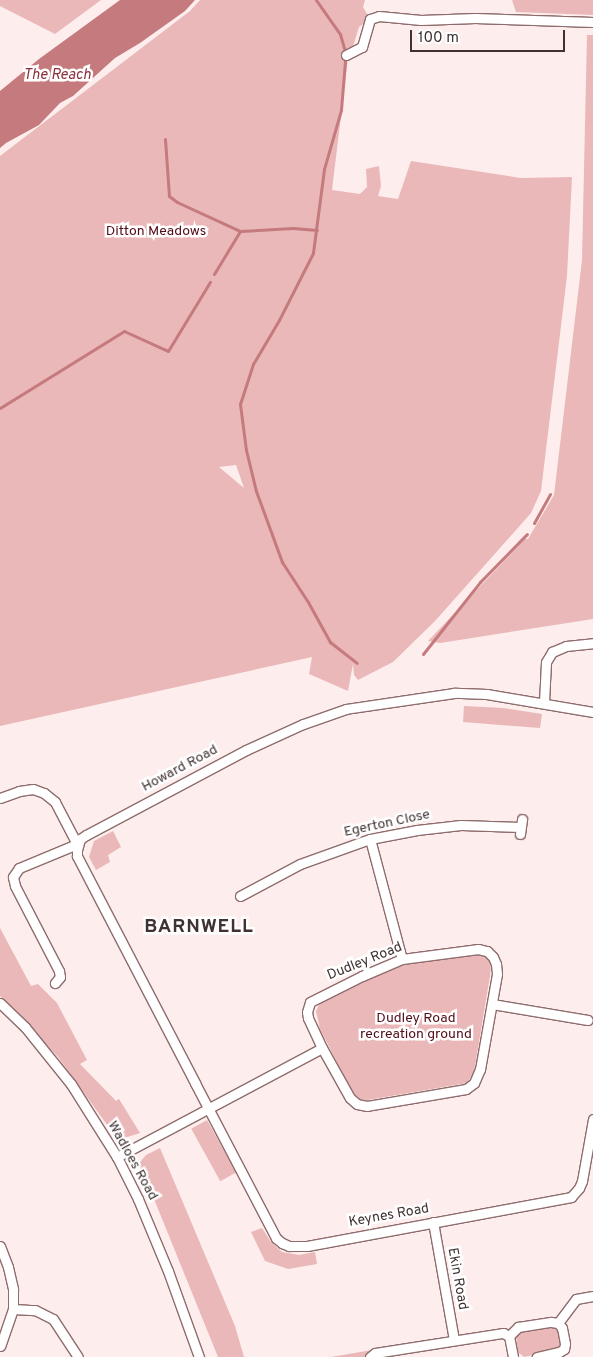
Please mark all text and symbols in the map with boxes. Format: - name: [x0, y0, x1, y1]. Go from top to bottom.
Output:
- scale bar: [413, 20, 568, 52]
- text: 100 m: [418, 29, 459, 48]
- water label: The Reach: [23, 67, 91, 85]
- park label: Ditton Meadows: [106, 224, 206, 240]
- street label: Howard Road: [139, 742, 221, 796]
- street label: Egerton Close: [342, 807, 432, 841]
- district label: BARNWELL: [143, 917, 255, 939]
- street label: Dudley Road: [325, 939, 405, 985]
- park label: Dudley Road recreation ground: [360, 1011, 472, 1044]
- street label: Wadloes Road: [103, 1118, 161, 1204]
- street label: Keynes Road: [347, 1201, 431, 1231]
- street label: Ekin Road: [443, 1247, 471, 1311]

